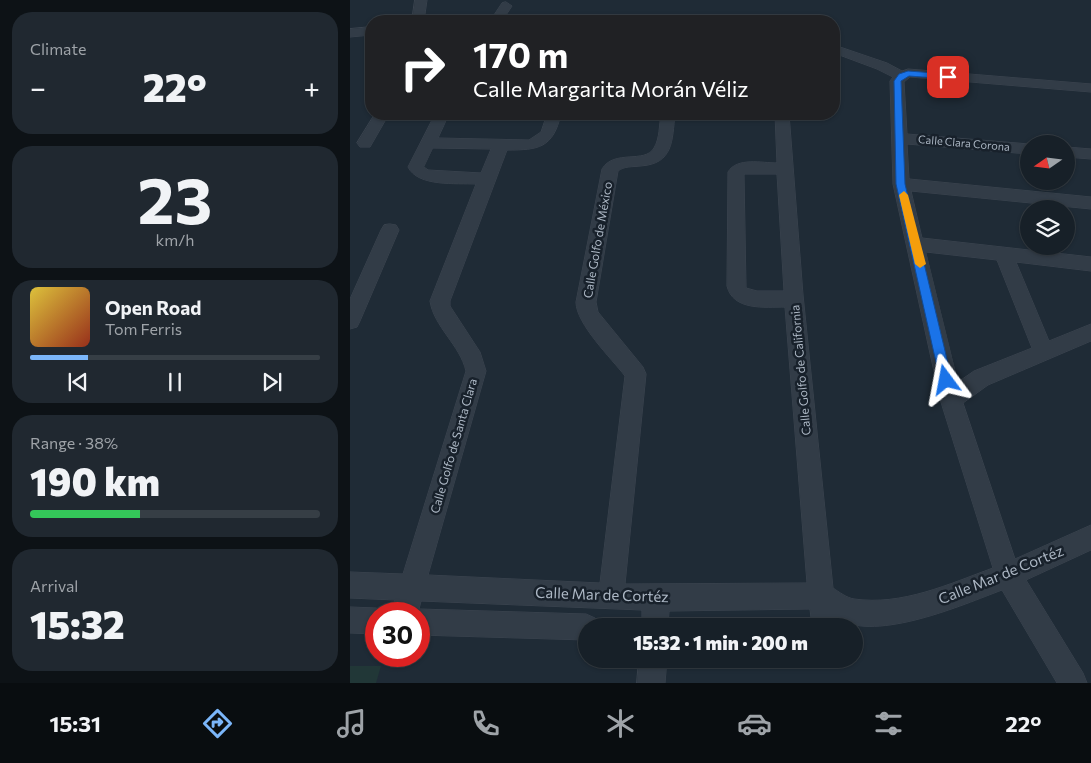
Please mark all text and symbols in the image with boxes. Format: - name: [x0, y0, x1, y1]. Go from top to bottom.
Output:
- text: 170 m: [473, 32, 568, 75]
- icon: right: [390, 35, 455, 100]
- text: Climate: [30, 39, 86, 58]
- pin: [927, 56, 969, 98]
- text: 22°: [143, 63, 207, 110]
- icon: arrive: [934, 63, 962, 91]
- text: −: [30, 70, 46, 104]
- text: +: [304, 70, 320, 104]
- text: Calle Margarita Morán Véliz: [473, 75, 748, 102]
- street label: Calle Clara Corona: [918, 132, 1010, 153]
- north arrow: [1020, 135, 1075, 190]
- map controls: [1020, 135, 1075, 255]
- text: 23: [138, 158, 212, 237]
- street label: Calle Golfo de México: [580, 180, 614, 299]
- button: layers: [1020, 200, 1075, 255]
- text: km/h: [156, 230, 194, 249]
- text: Open Road: [105, 296, 201, 319]
- street label: Calle Golfo de California: [787, 304, 813, 436]
- text: Tom Ferris: [105, 319, 182, 338]
- position arrow: [919, 353, 971, 405]
- icon: previous: [64, 368, 92, 396]
- icon: pause: [161, 368, 189, 396]
- icon: next: [258, 368, 286, 396]
- street label: Calle Golfo de Santa Clara: [427, 377, 479, 515]
- text: Range · 38%: [30, 433, 118, 452]
- text: 190 km: [30, 457, 160, 504]
- street label: Calle Mar de Cortéz: [935, 541, 1066, 607]
- text: Arrival: [30, 576, 78, 595]
- street label: Calle Mar de Cortéz: [535, 583, 669, 605]
- text: 15:32: [30, 600, 125, 647]
- speed limit sign: 30: [365, 602, 430, 667]
- text: 15:32 · 1 min · 200 m: [633, 631, 808, 654]
- icon: directions: [200, 706, 235, 741]
- icon: music: [334, 706, 369, 741]
- icon: phone: [468, 706, 503, 741]
- icon: climate: [603, 706, 638, 741]
- icon: car: [737, 706, 772, 741]
- icon: filters: [871, 706, 906, 741]
- text: 15:31: [50, 710, 101, 737]
- text: 22°: [1005, 710, 1041, 737]

